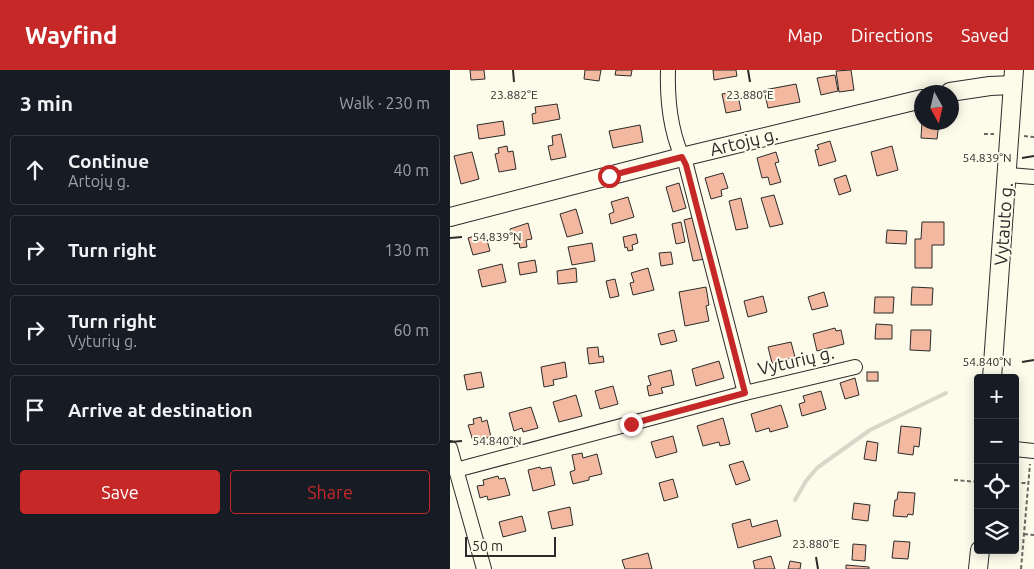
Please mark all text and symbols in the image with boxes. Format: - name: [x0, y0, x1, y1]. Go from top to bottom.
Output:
- text: Wayfind: [25, 22, 117, 49]
- text: Map: [787, 25, 823, 45]
- text: Directions: [851, 25, 933, 45]
- text: Saved: [961, 25, 1009, 45]
- north arrow: [914, 85, 959, 130]
- text: 23.882°E: [490, 88, 538, 101]
- text: 23.880°E: [726, 88, 774, 101]
- text: 3 min: [20, 91, 73, 115]
- text: Walk · 230 m: [339, 94, 430, 112]
- street label: Artojų g.: [708, 123, 780, 159]
- text: Continue: [68, 150, 149, 172]
- text: 54.839°N: [962, 151, 1012, 164]
- icon: ahead: [21, 156, 49, 184]
- text: 40 m: [393, 161, 429, 179]
- route start: [598, 165, 621, 188]
- text: Artojų g.: [68, 172, 130, 190]
- street label: Vytauto g.: [990, 182, 1016, 266]
- text: 54.839°N: [472, 230, 522, 243]
- icon: right: [21, 236, 49, 264]
- text: Turn right: [68, 239, 156, 261]
- text: 130 m: [384, 241, 429, 259]
- text: Turn right: [68, 310, 156, 332]
- icon: right: [21, 316, 49, 344]
- text: 60 m: [393, 321, 429, 339]
- text: Vyturių g.: [68, 332, 137, 350]
- street label: Vyturių g.: [756, 342, 836, 379]
- text: 54.840°N: [962, 355, 1012, 368]
- map controls: [974, 374, 1019, 554]
- button: +: [974, 374, 1019, 419]
- icon: arrive: [21, 396, 49, 424]
- text: Arrive at destination: [68, 399, 253, 421]
- route end: [620, 413, 643, 436]
- button: −: [974, 419, 1019, 464]
- text: 54.840°N: [472, 434, 522, 447]
- button: locate: [974, 464, 1019, 509]
- button: Save: [20, 470, 220, 514]
- button: Share: [230, 470, 430, 514]
- button: layers: [974, 509, 1019, 554]
- scale bar: [465, 534, 556, 557]
- text: 23.880°E: [792, 537, 840, 550]
- text: 50 m: [472, 538, 503, 554]

